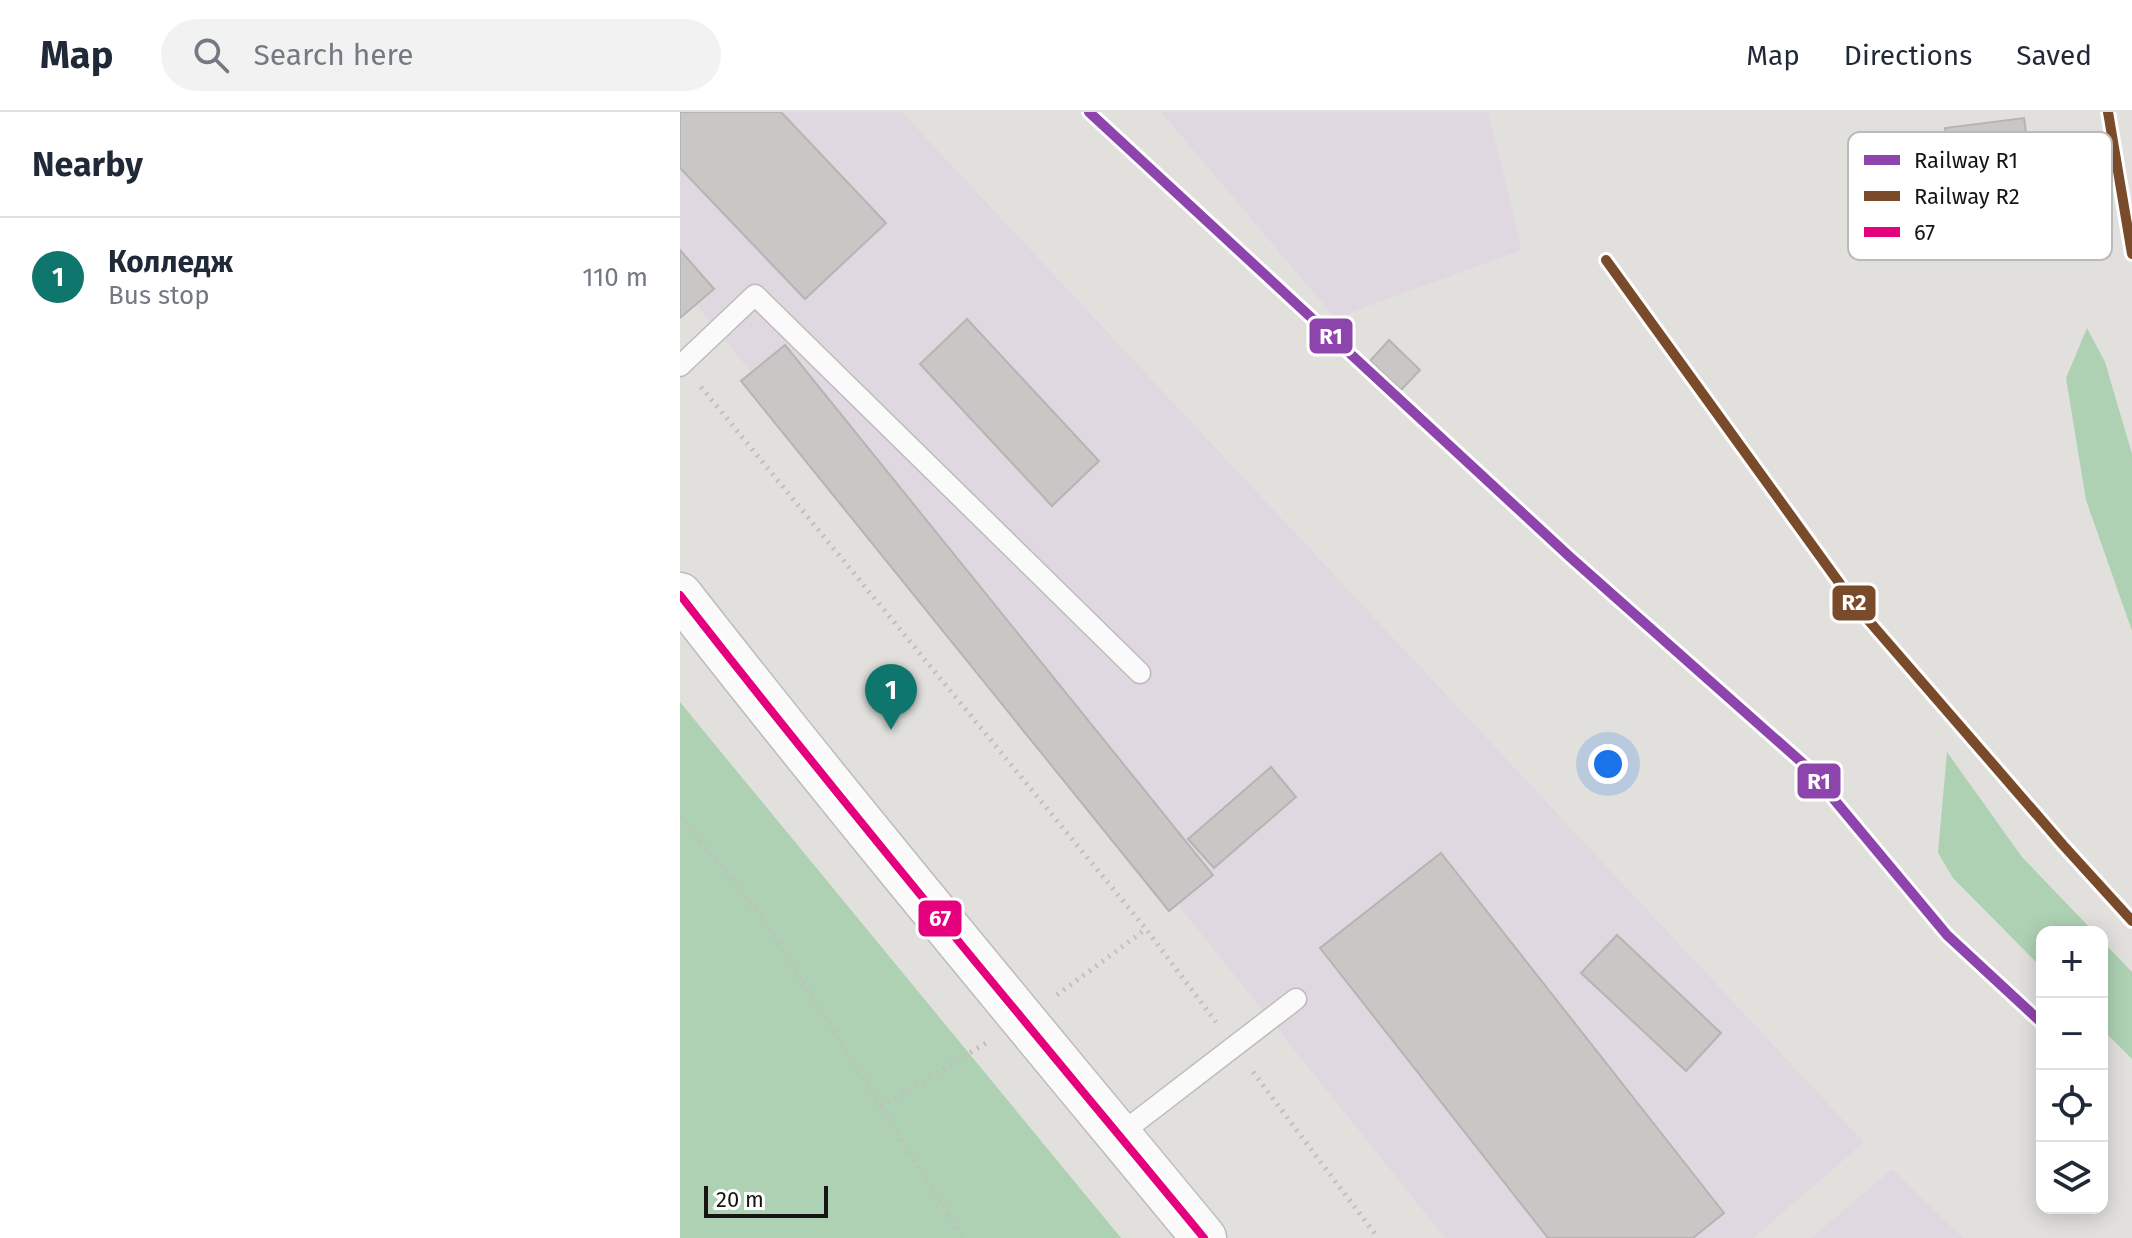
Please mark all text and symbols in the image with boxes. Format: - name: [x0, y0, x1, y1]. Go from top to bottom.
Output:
- search box: [161, 19, 721, 91]
- text: Map: [40, 32, 113, 78]
- icon: search: [189, 33, 233, 77]
- text: Search here: [253, 37, 414, 73]
- text: Map: [1746, 39, 1800, 72]
- text: Directions: [1844, 39, 1972, 72]
- text: Saved: [2016, 39, 2092, 72]
- legend: [1848, 132, 2112, 260]
- text: Nearby: [32, 144, 143, 185]
- text: Railway R1: [1914, 147, 2018, 174]
- text: Railway R2: [1914, 183, 2020, 210]
- text: 67: [1914, 219, 1935, 246]
- text: Колледж: [108, 244, 233, 280]
- text: 1: [52, 262, 64, 293]
- text: 110 m: [582, 262, 648, 293]
- text: Bus stop: [108, 280, 210, 311]
- line badge: R1: [1308, 317, 1354, 355]
- text: R1: [1319, 323, 1343, 350]
- line badge: R2: [1831, 584, 1877, 622]
- text: R2: [1842, 589, 1866, 616]
- pin: 1: [865, 664, 917, 730]
- your location: [1588, 744, 1628, 784]
- line badge: R1: [1796, 762, 1842, 800]
- text: R1: [1807, 768, 1831, 795]
- line badge: 67: [917, 899, 963, 938]
- text: 67: [929, 905, 951, 932]
- map controls: [2036, 926, 2108, 1214]
- button: +: [2036, 926, 2108, 998]
- button: −: [2036, 998, 2108, 1070]
- button: locate: [2036, 1070, 2108, 1142]
- button: layers: [2036, 1142, 2108, 1214]
- scale bar: [704, 1182, 828, 1218]
- text: 20 m: [716, 1186, 764, 1213]

